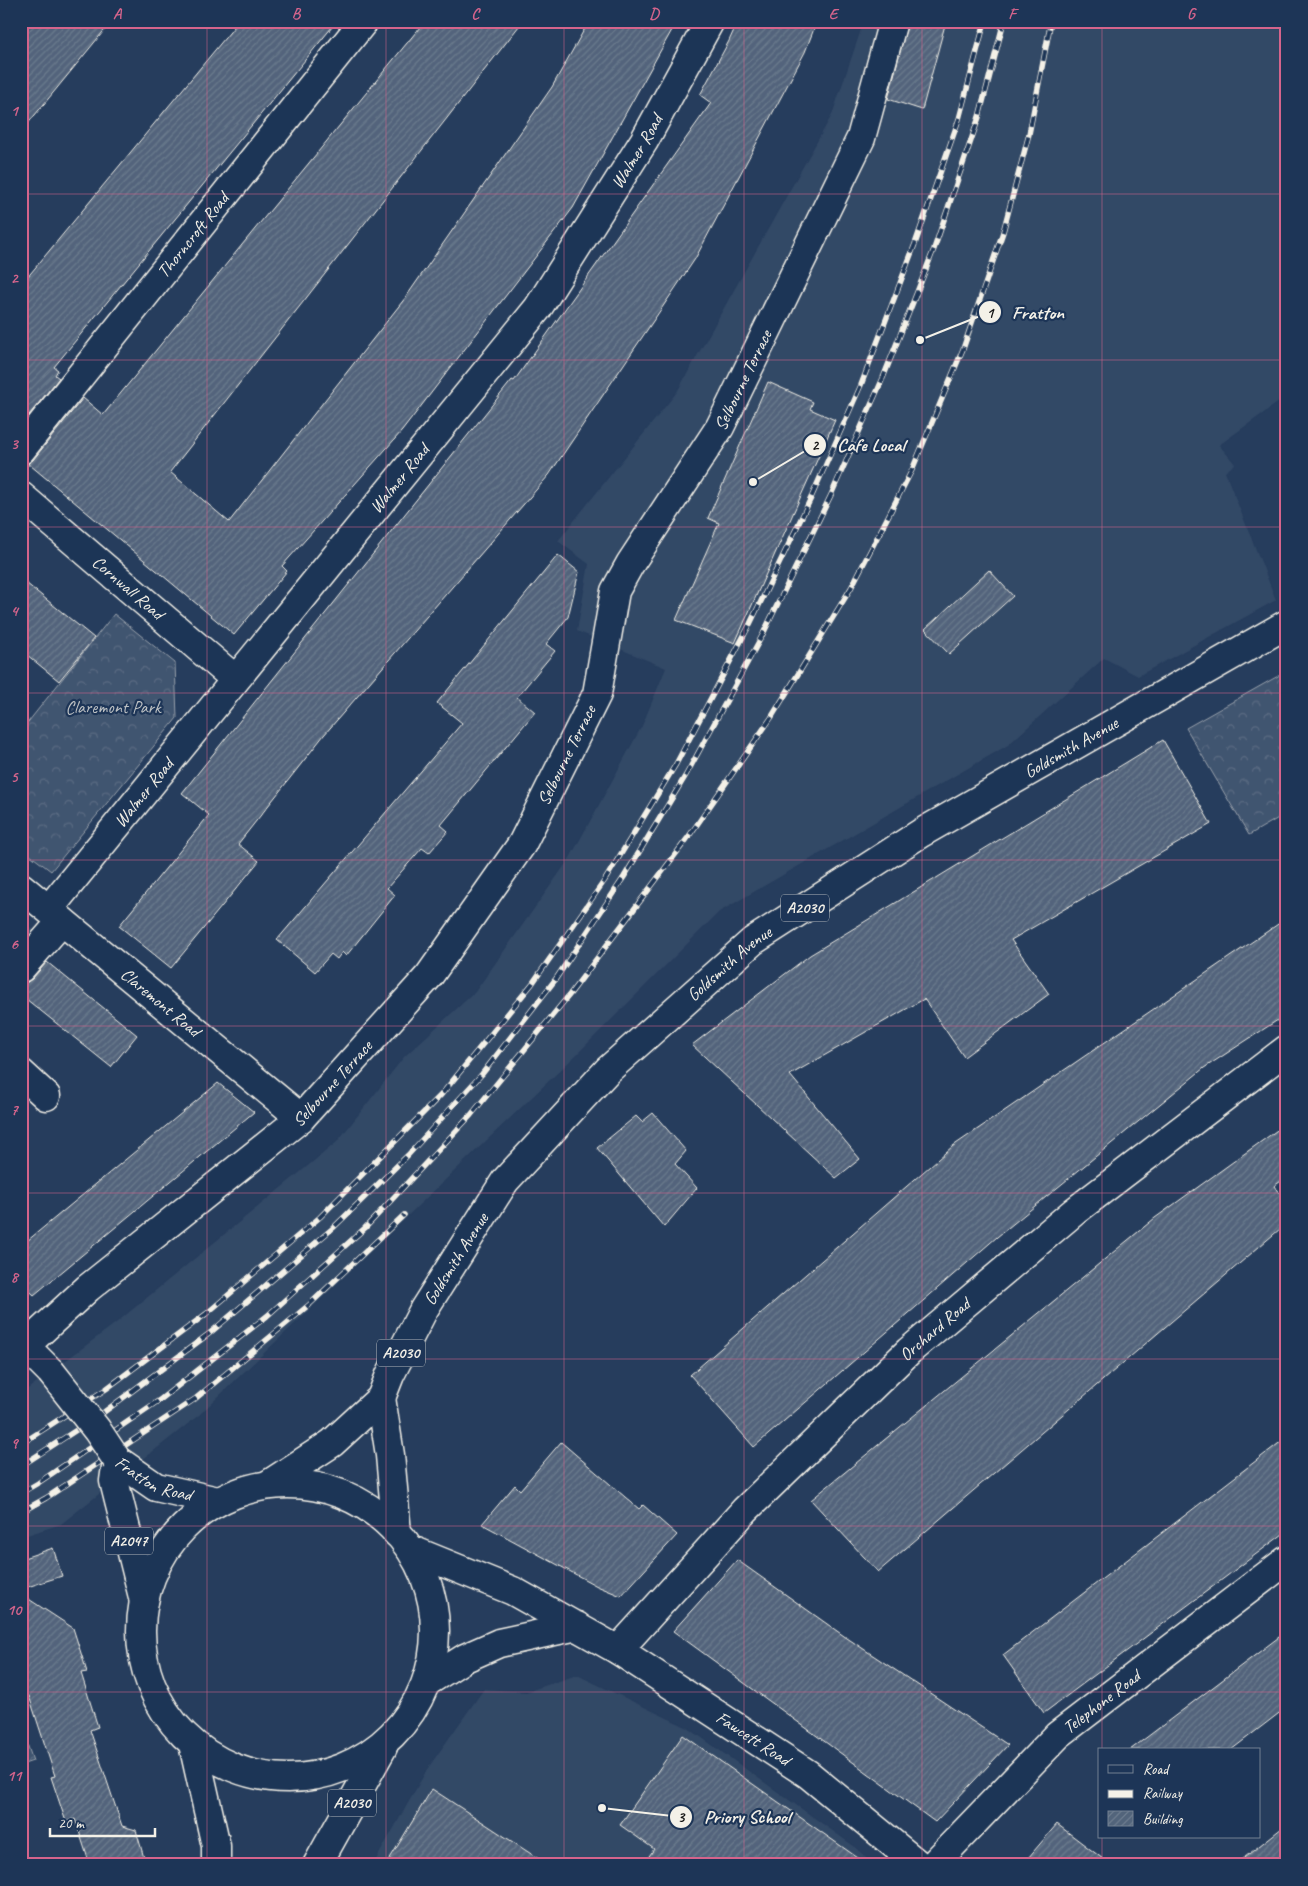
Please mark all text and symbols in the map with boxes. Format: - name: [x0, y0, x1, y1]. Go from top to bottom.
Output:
- text: A: [113, 4, 123, 24]
- text: B: [292, 4, 302, 24]
- text: C: [471, 4, 481, 24]
- text: D: [649, 4, 660, 24]
- text: E: [829, 4, 840, 24]
- text: F: [1008, 4, 1019, 24]
- text: G: [1187, 4, 1197, 24]
- text: 1: [10, 101, 19, 121]
- street label: Walmer Road: [606, 108, 669, 192]
- street label: Thorncroft Road: [152, 186, 235, 282]
- text: 2: [10, 268, 19, 288]
- callout: Fratton: [977, 295, 1074, 329]
- text: Fratton: [1012, 301, 1065, 325]
- text: 1: [987, 304, 996, 323]
- street label: Selbourne Terrace: [709, 325, 777, 434]
- callout: Cafe Local: [802, 428, 914, 462]
- text: Cafe Local: [837, 433, 909, 457]
- text: 3: [10, 434, 19, 454]
- text: 2: [812, 436, 820, 455]
- street label: Walmer Road: [365, 437, 436, 517]
- street label: Cornwall Road: [88, 551, 171, 626]
- text: 4: [10, 601, 19, 621]
- park label: Claremont Park: [65, 696, 162, 718]
- street label: Selbourne Terrace: [532, 701, 601, 809]
- street label: Goldsmith Avenue: [1020, 711, 1123, 783]
- street label: Walmer Road: [109, 751, 180, 832]
- text: 5: [11, 767, 20, 787]
- road number: A2030: [781, 894, 829, 921]
- street label: Goldsmith Avenue: [682, 920, 777, 1006]
- text: 6: [10, 934, 19, 954]
- street label: Claremont Road: [116, 963, 207, 1043]
- street label: Selbourne Terrace: [288, 1035, 378, 1131]
- text: 7: [10, 1100, 19, 1120]
- street label: Goldsmith Avenue: [418, 1208, 494, 1309]
- text: 8: [10, 1267, 19, 1287]
- street label: Orchard Road: [895, 1291, 977, 1365]
- road number: A2030: [377, 1340, 425, 1366]
- text: 9: [10, 1433, 19, 1453]
- street label: Fratton Road: [111, 1451, 197, 1506]
- road number: A2047: [105, 1528, 153, 1554]
- text: 10: [7, 1600, 23, 1620]
- street label: Telephone Road: [1058, 1663, 1147, 1738]
- street label: Fawcett Road: [712, 1706, 797, 1772]
- legend: [1098, 1748, 1260, 1838]
- text: Road: [1143, 1760, 1170, 1779]
- text: 11: [7, 1766, 23, 1786]
- text: Railway: [1143, 1784, 1184, 1803]
- road number: A2030: [328, 1790, 376, 1816]
- callout: Priory School: [669, 1800, 800, 1834]
- text: Priory School: [704, 1805, 794, 1829]
- scale bar: [50, 1806, 155, 1838]
- text: 3: [678, 1808, 686, 1827]
- text: Building: [1143, 1810, 1183, 1829]
- text: 20 m: [58, 1814, 85, 1833]

